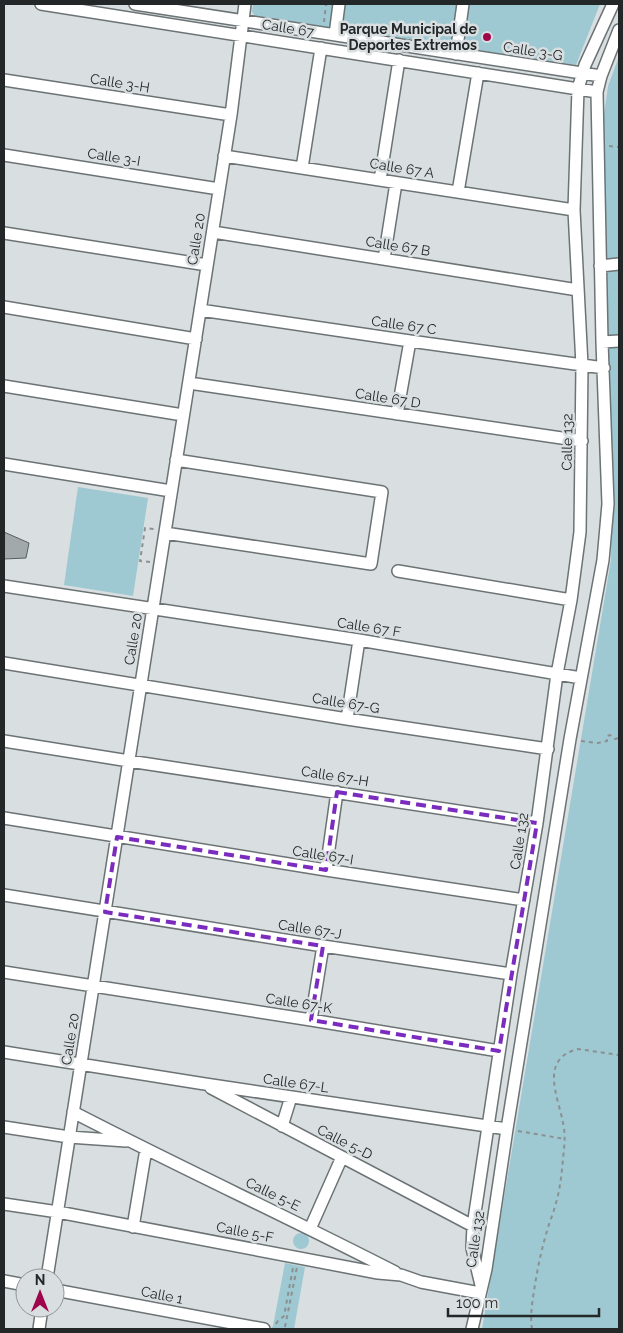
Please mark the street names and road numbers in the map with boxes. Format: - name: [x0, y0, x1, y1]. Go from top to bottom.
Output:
- street label: Calle 67: [261, 16, 316, 40]
- street label: Calle 3-G: [502, 38, 564, 64]
- street label: Calle 3-H: [89, 70, 151, 96]
- street label: Calle 3-I: [86, 145, 142, 169]
- street label: Calle 67 A: [369, 155, 436, 181]
- street label: Calle 20: [184, 212, 208, 266]
- street label: Calle 67 B: [364, 233, 432, 259]
- street label: Calle 67 C: [370, 313, 438, 338]
- street label: Calle 67 D: [354, 385, 422, 411]
- street label: Calle 132: [559, 413, 575, 471]
- street label: Calle 20: [121, 612, 145, 666]
- street label: Calle 67 F: [336, 614, 402, 640]
- street label: Calle 67-G: [311, 690, 381, 716]
- street label: Calle 67-H: [300, 763, 370, 789]
- street label: Calle 132: [507, 811, 531, 871]
- street label: Calle 67-I: [291, 842, 355, 868]
- street label: Calle 67-J: [277, 916, 343, 942]
- street label: Calle 67-K: [265, 990, 333, 1016]
- street label: Calle 20: [58, 1012, 82, 1066]
- street label: Calle 67-L: [262, 1070, 330, 1096]
- street label: Calle 5-D: [315, 1121, 375, 1163]
- street label: Calle 5-E: [243, 1174, 303, 1214]
- street label: Calle 132: [463, 1209, 487, 1269]
- street label: Calle 5-F: [215, 1219, 275, 1245]
- street label: Calle 1: [140, 1283, 184, 1307]

